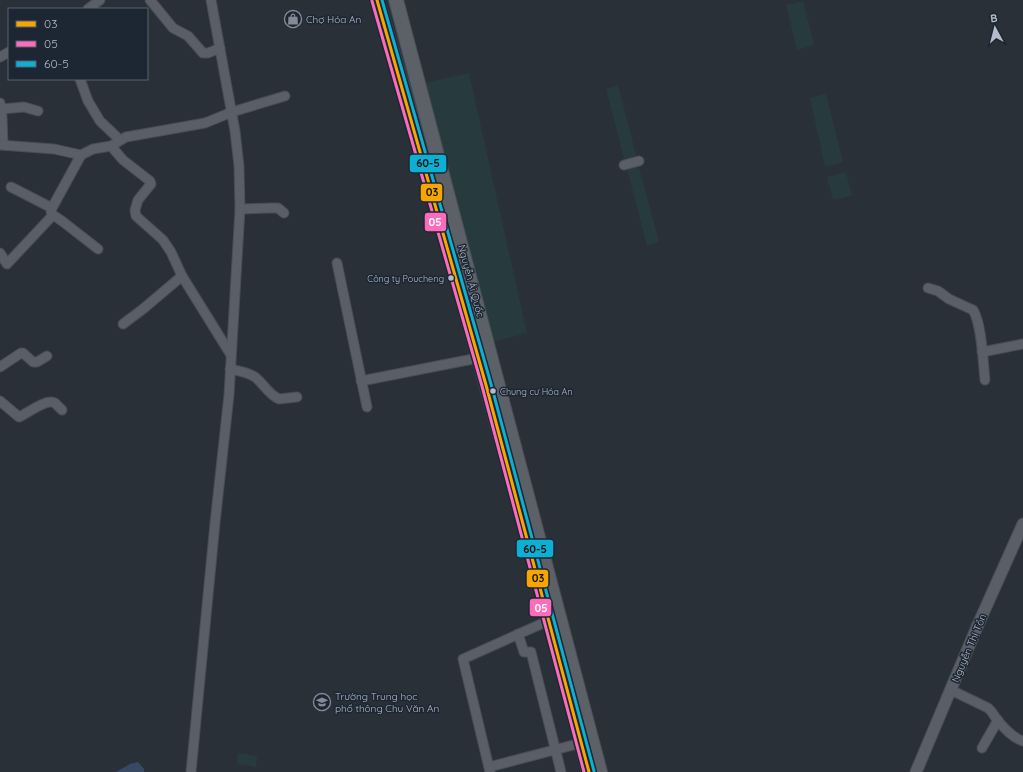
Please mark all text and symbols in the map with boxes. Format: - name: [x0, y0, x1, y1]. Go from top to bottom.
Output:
- legend: [8, 8, 148, 80]
- north arrow: [975, 8, 1015, 48]
- shop icon: Chợ Hóa An: [283, 9, 303, 29]
- text: B: [989, 11, 998, 25]
- place label: Chợ Hóa An: [306, 13, 361, 26]
- text: 03: [44, 16, 57, 31]
- text: 05: [44, 36, 58, 51]
- text: 60-5: [44, 56, 69, 71]
- line badge: 60-5: [409, 154, 447, 173]
- text: 60-5: [416, 156, 440, 170]
- line badge: 03: [420, 183, 443, 202]
- text: 03: [426, 185, 438, 199]
- line badge: 05: [424, 212, 447, 232]
- text: 05: [428, 215, 442, 229]
- street label: Nguyễn Ái Quốc: [455, 243, 487, 319]
- place label: Công ty Poucheng: [367, 273, 444, 284]
- marker: Công ty Poucheng: [446, 273, 456, 283]
- marker: Chung cư Hóa An: [488, 386, 498, 396]
- place label: Chung cư Hóa An: [500, 386, 572, 397]
- line badge: 60-5: [516, 539, 554, 558]
- text: 60-5: [523, 542, 547, 556]
- line badge: 03: [526, 569, 549, 588]
- text: 03: [532, 571, 544, 585]
- line badge: 05: [529, 598, 552, 617]
- text: 05: [534, 601, 548, 615]
- street label: Nguyễn Thị Tồn: [949, 612, 989, 684]
- place label: Trường Trung học phổ thông Chu Văn An: [335, 690, 439, 715]
- school or university icon: Trường Trung học phổ thông Chu Văn An: [312, 692, 332, 712]

